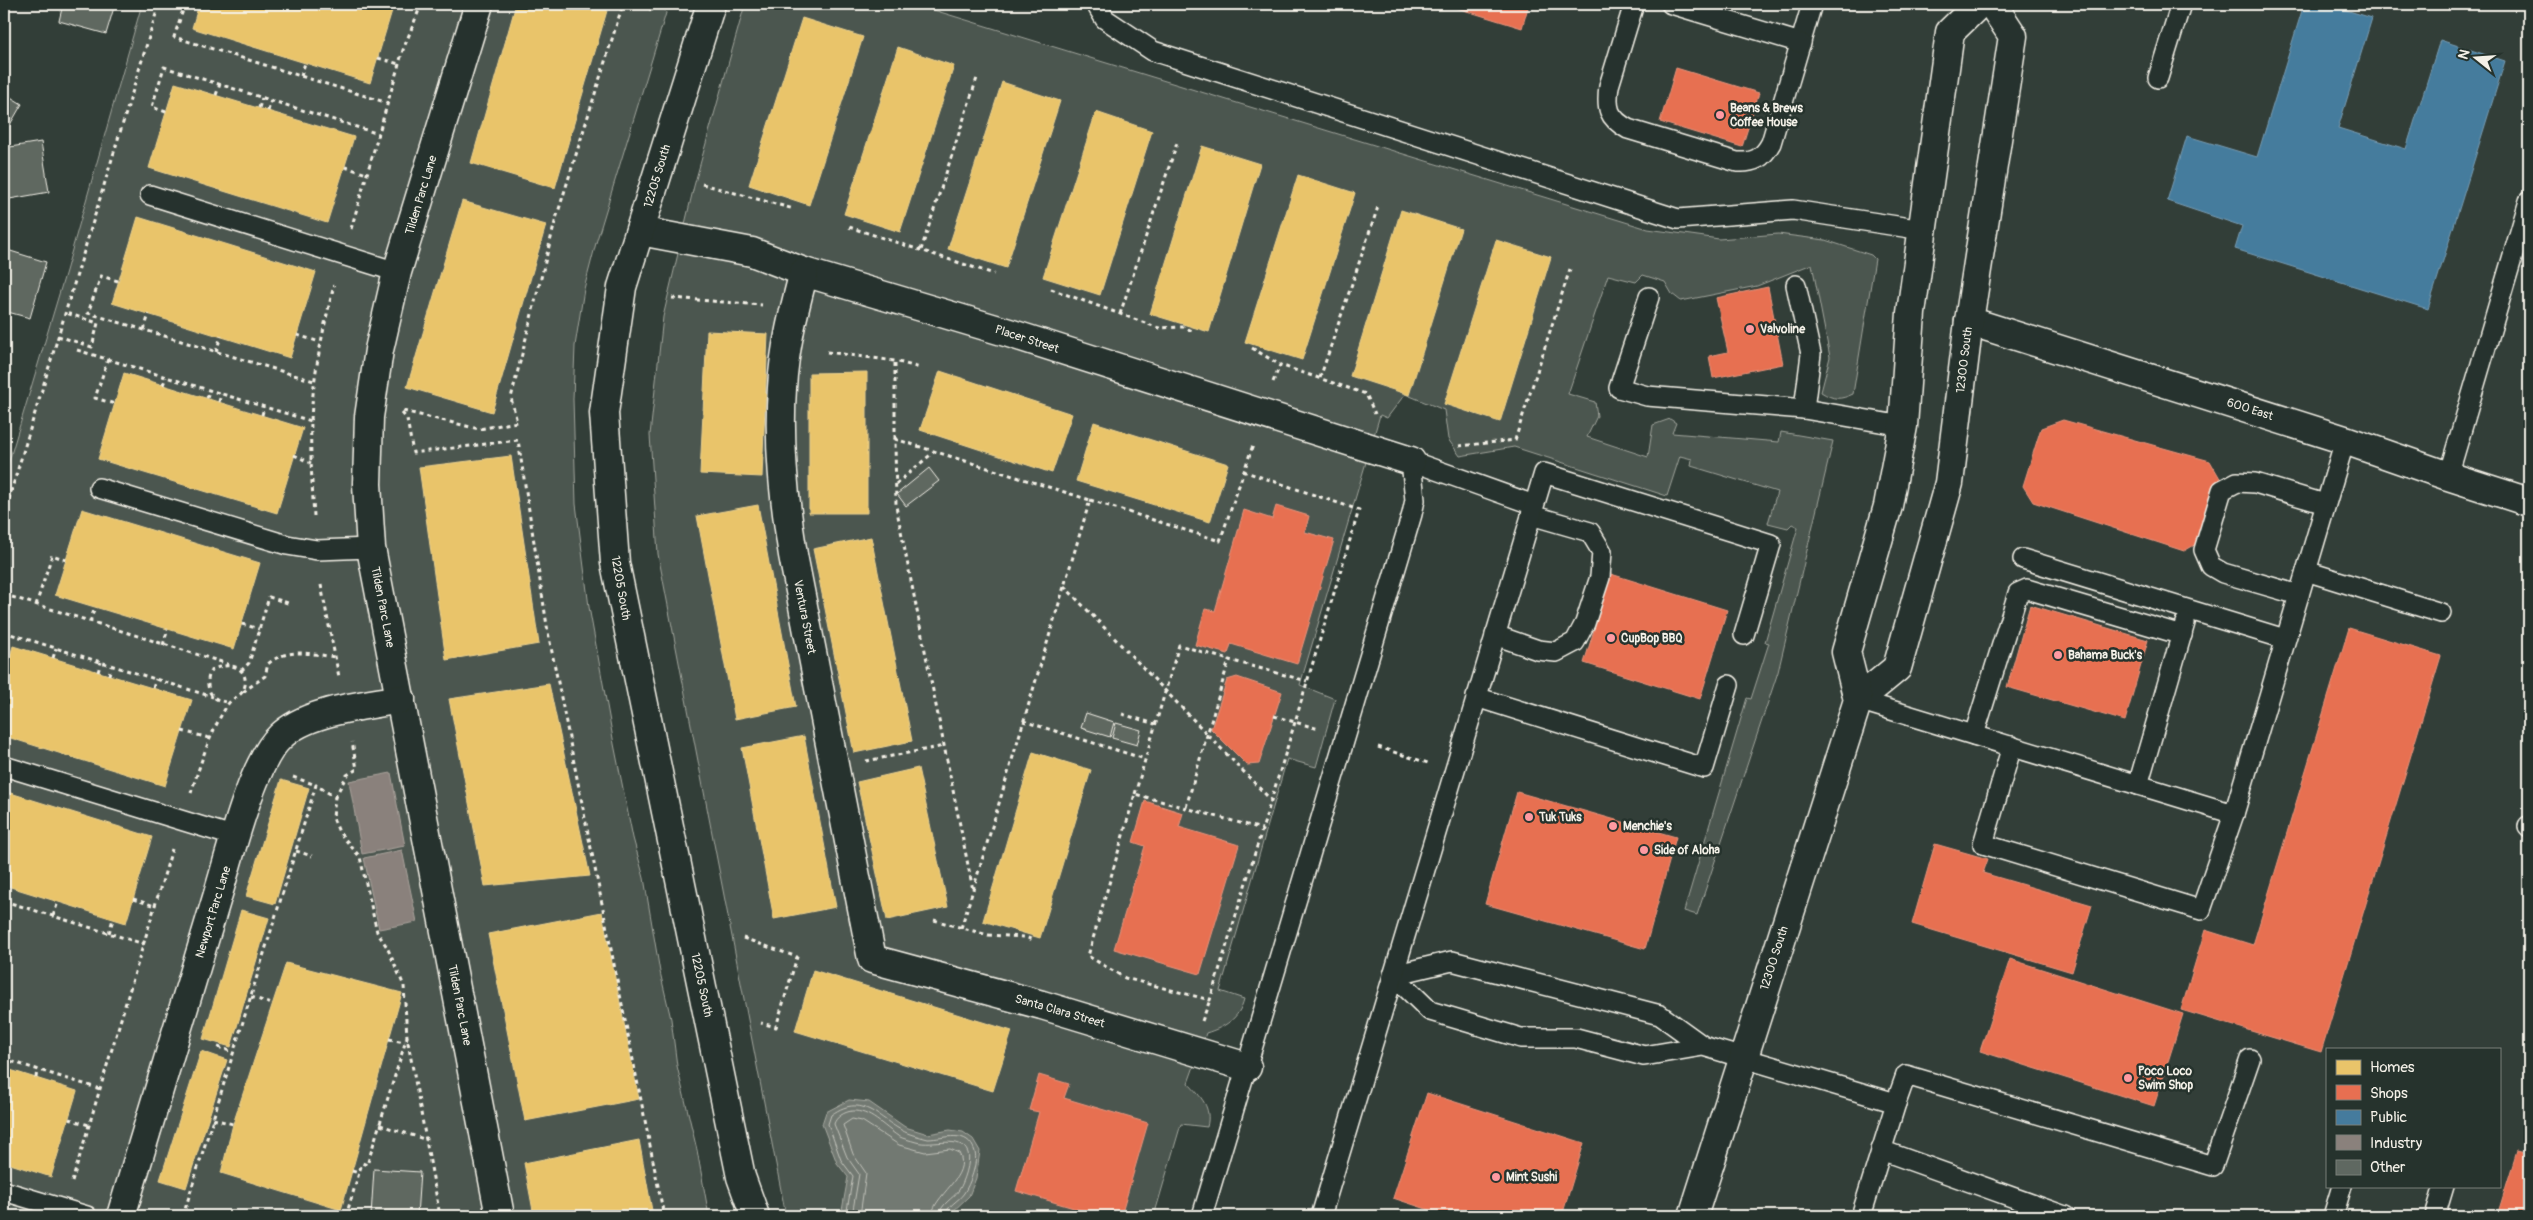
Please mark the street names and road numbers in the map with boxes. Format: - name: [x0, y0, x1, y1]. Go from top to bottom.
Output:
- street label: 12205 South: [641, 142, 674, 210]
- street label: Tilden Parc Lane: [402, 154, 441, 237]
- street label: Placer Street: [993, 322, 1061, 357]
- street label: 12300 South: [1953, 326, 1976, 394]
- street label: 600 East: [2225, 395, 2275, 424]
- street label: 12205 South: [607, 555, 634, 622]
- street label: Tilden Parc Lane: [367, 565, 398, 649]
- street label: Ventura Street: [790, 579, 819, 656]
- street label: Newport Parc Lane: [192, 864, 235, 960]
- street label: 12300 South: [1757, 924, 1792, 992]
- street label: 12205 South: [687, 952, 716, 1019]
- street label: Tilden Parc Lane: [444, 963, 475, 1047]
- street label: Santa Clara Street: [1013, 991, 1107, 1032]

